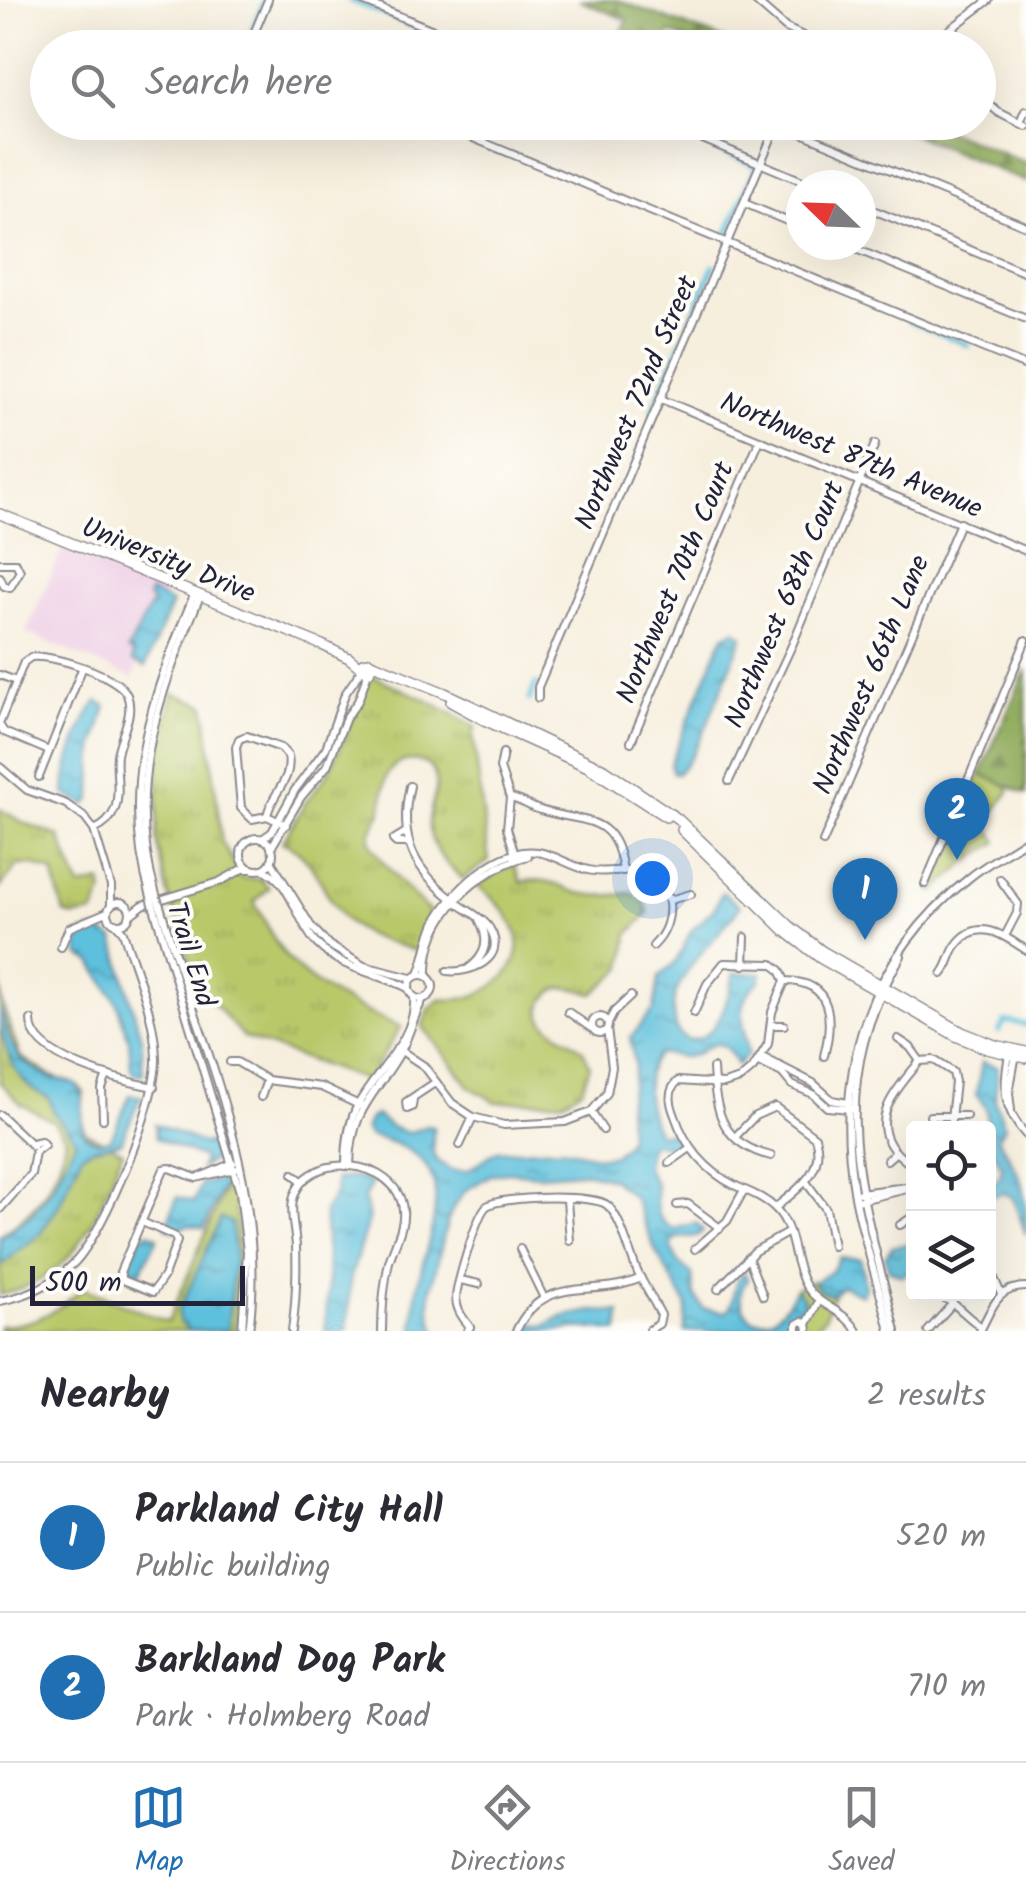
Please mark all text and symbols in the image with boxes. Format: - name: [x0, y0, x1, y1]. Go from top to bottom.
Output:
- search box: [30, 30, 996, 140]
- text: Search here: [145, 55, 332, 115]
- icon: search: [65, 58, 120, 113]
- north arrow: [786, 170, 876, 260]
- street label: Northwest 72nd Street: [563, 268, 712, 537]
- street label: Northwest 87th Avenue: [713, 381, 990, 532]
- street label: Northwest 70th Court: [605, 454, 748, 711]
- street label: Northwest 68th Court: [713, 473, 858, 736]
- street label: University Drive: [74, 506, 262, 617]
- street label: Northwest 66th Lane: [802, 548, 943, 802]
- pin: 2: [924, 778, 990, 860]
- your location: [627, 853, 678, 904]
- pin: 1: [832, 858, 898, 940]
- street label: Trail End: [152, 897, 227, 1014]
- map controls: [906, 1121, 996, 1301]
- button: locate: [906, 1121, 996, 1211]
- button: layers: [906, 1211, 996, 1301]
- scale bar: [30, 1261, 245, 1306]
- text: 500 m: [45, 1261, 122, 1306]
- text: Nearby: [40, 1363, 169, 1430]
- text: 2 results: [867, 1371, 986, 1422]
- text: Parkland City Hall: [135, 1482, 443, 1542]
- text: 1: [68, 1512, 77, 1563]
- text: 520 m: [896, 1512, 986, 1563]
- text: Public building: [135, 1542, 331, 1593]
- text: Barkland Dog Park: [135, 1632, 445, 1692]
- text: 2: [63, 1662, 82, 1713]
- text: 710 m: [907, 1662, 986, 1713]
- text: Park · Holmberg Road: [135, 1692, 429, 1743]
- tab: Map: [131, 1780, 186, 1885]
- tab: Directions: [449, 1780, 565, 1885]
- tab: Saved: [828, 1780, 895, 1885]

